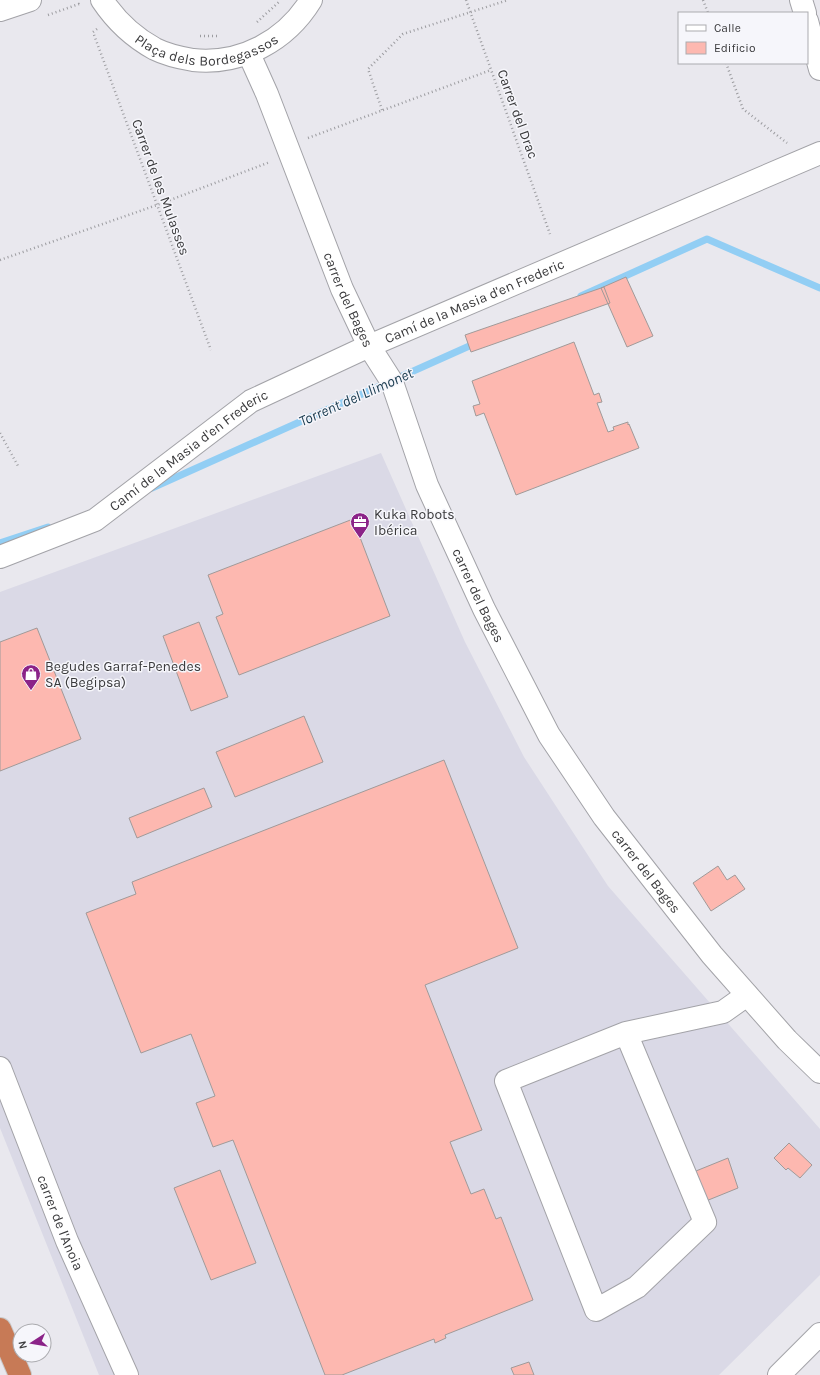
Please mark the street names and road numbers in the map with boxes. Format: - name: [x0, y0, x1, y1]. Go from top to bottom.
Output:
- street label: Plaça dels Bordegassos: [132, 26, 282, 42]
- street label: Carrer del Drac: [493, 67, 542, 161]
- street label: Carrer de les Mulasses: [128, 117, 193, 258]
- street label: carrer del Bages: [320, 250, 376, 350]
- street label: Camí de la Masia d'en Frederic: [382, 255, 567, 347]
- street label: Camí de la Masia d'en Frederic: [106, 386, 271, 515]
- street label: carrer del Bages: [448, 546, 508, 645]
- street label: carrer del Bages: [608, 826, 684, 917]
- street label: carrer de l'Anoia: [33, 1173, 87, 1273]

